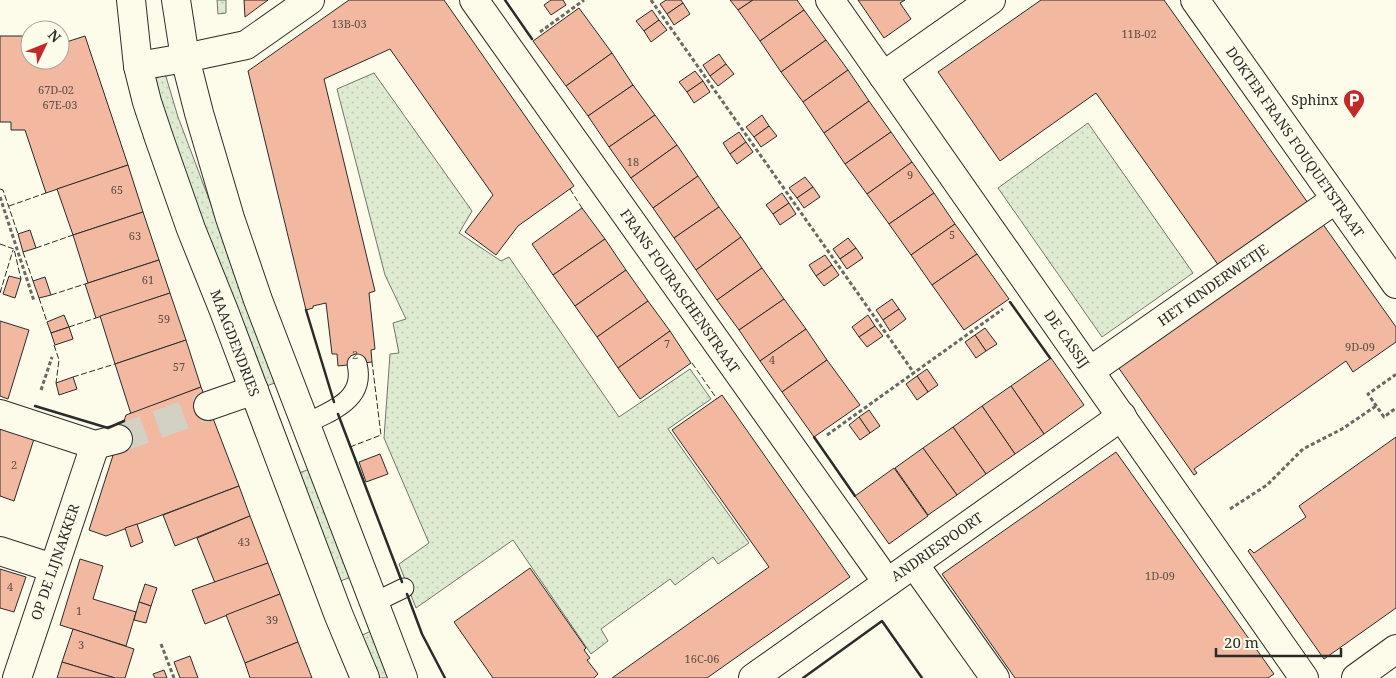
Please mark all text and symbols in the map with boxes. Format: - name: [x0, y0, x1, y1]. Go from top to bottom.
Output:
- house number: 13B-03: [331, 16, 367, 31]
- north arrow: [20, 20, 70, 70]
- text: N: [44, 25, 66, 46]
- house number: 11B-02: [1121, 26, 1157, 41]
- street label: DOKTER FRANS FOUQUETSTRAAT: [1222, 43, 1369, 241]
- house number: 67D-02: [38, 82, 74, 97]
- parking icon: Sphinx: [1342, 88, 1366, 119]
- place label: Sphinx: [1291, 90, 1339, 109]
- house number: 67E-03: [43, 97, 77, 112]
- house number: 18: [627, 154, 639, 169]
- house number: 9: [907, 167, 913, 182]
- house number: 65: [111, 182, 123, 197]
- street label: FRANS FOURASCHENSTRAAT: [616, 205, 745, 377]
- house number: 5: [949, 227, 955, 242]
- house number: 63: [129, 228, 141, 243]
- street label: HET KINDERWETJE: [1154, 239, 1272, 330]
- house number: 61: [142, 272, 154, 287]
- street label: MAAGDENDRIES: [206, 287, 265, 399]
- street label: DE CASSIJ: [1041, 306, 1094, 371]
- house number: 59: [158, 311, 170, 326]
- house number: 7: [664, 336, 670, 351]
- house number: 9D-09: [1345, 339, 1375, 354]
- house number: 2: [352, 347, 358, 362]
- house number: 4: [769, 352, 775, 367]
- house number: 57: [173, 359, 185, 374]
- house number: 2: [11, 457, 17, 472]
- street label: OP DE LIJNAKKER: [26, 500, 84, 623]
- street label: ANDRIESPOORT: [887, 508, 987, 585]
- house number: 43: [238, 534, 250, 549]
- house number: 1D-09: [1145, 568, 1175, 583]
- house number: 4: [7, 579, 13, 594]
- house number: 1: [76, 603, 82, 618]
- house number: 39: [266, 612, 278, 627]
- scale bar: [1216, 626, 1341, 658]
- text: 20 m: [1224, 632, 1259, 652]
- house number: 3: [78, 637, 84, 652]
- house number: 16C-06: [685, 651, 719, 666]

